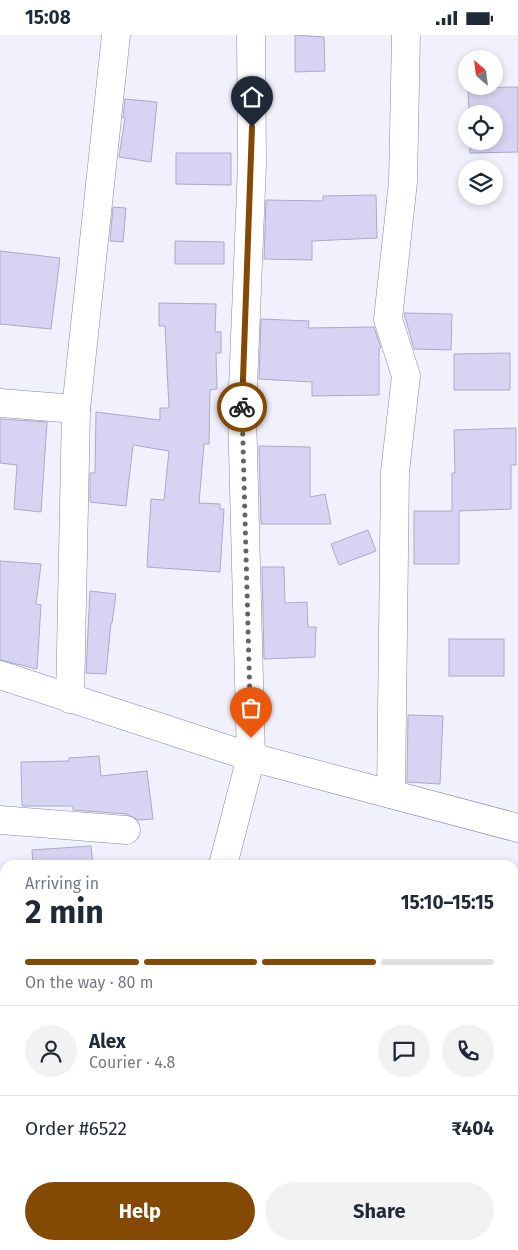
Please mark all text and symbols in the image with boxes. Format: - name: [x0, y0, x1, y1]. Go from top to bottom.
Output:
- text: 15:08: [25, 6, 71, 29]
- north arrow: [458, 50, 502, 95]
- map controls: [458, 50, 503, 205]
- pin: [231, 76, 273, 127]
- icon: home: [238, 83, 266, 111]
- button: locate: [458, 105, 503, 150]
- button: layers: [458, 160, 503, 205]
- courier: [217, 382, 267, 432]
- icon: bike: [228, 393, 256, 421]
- pin: [230, 687, 272, 738]
- icon: bag: [237, 694, 265, 722]
- text: Arriving in: [25, 874, 99, 893]
- text: 15:10–15:15: [401, 891, 494, 914]
- text: 2 min: [25, 893, 104, 931]
- text: On the way · 80 m: [25, 973, 153, 992]
- button: person: [25, 1025, 77, 1077]
- button: chat: [378, 1025, 430, 1077]
- button: phone: [442, 1025, 494, 1077]
- text: Alex: [89, 1030, 126, 1053]
- text: Courier · 4.8: [89, 1053, 175, 1072]
- text: Order #6522: [25, 1117, 127, 1140]
- text: ₹404: [451, 1117, 494, 1140]
- button: Help: [25, 1182, 255, 1240]
- button: Share: [265, 1182, 494, 1240]

